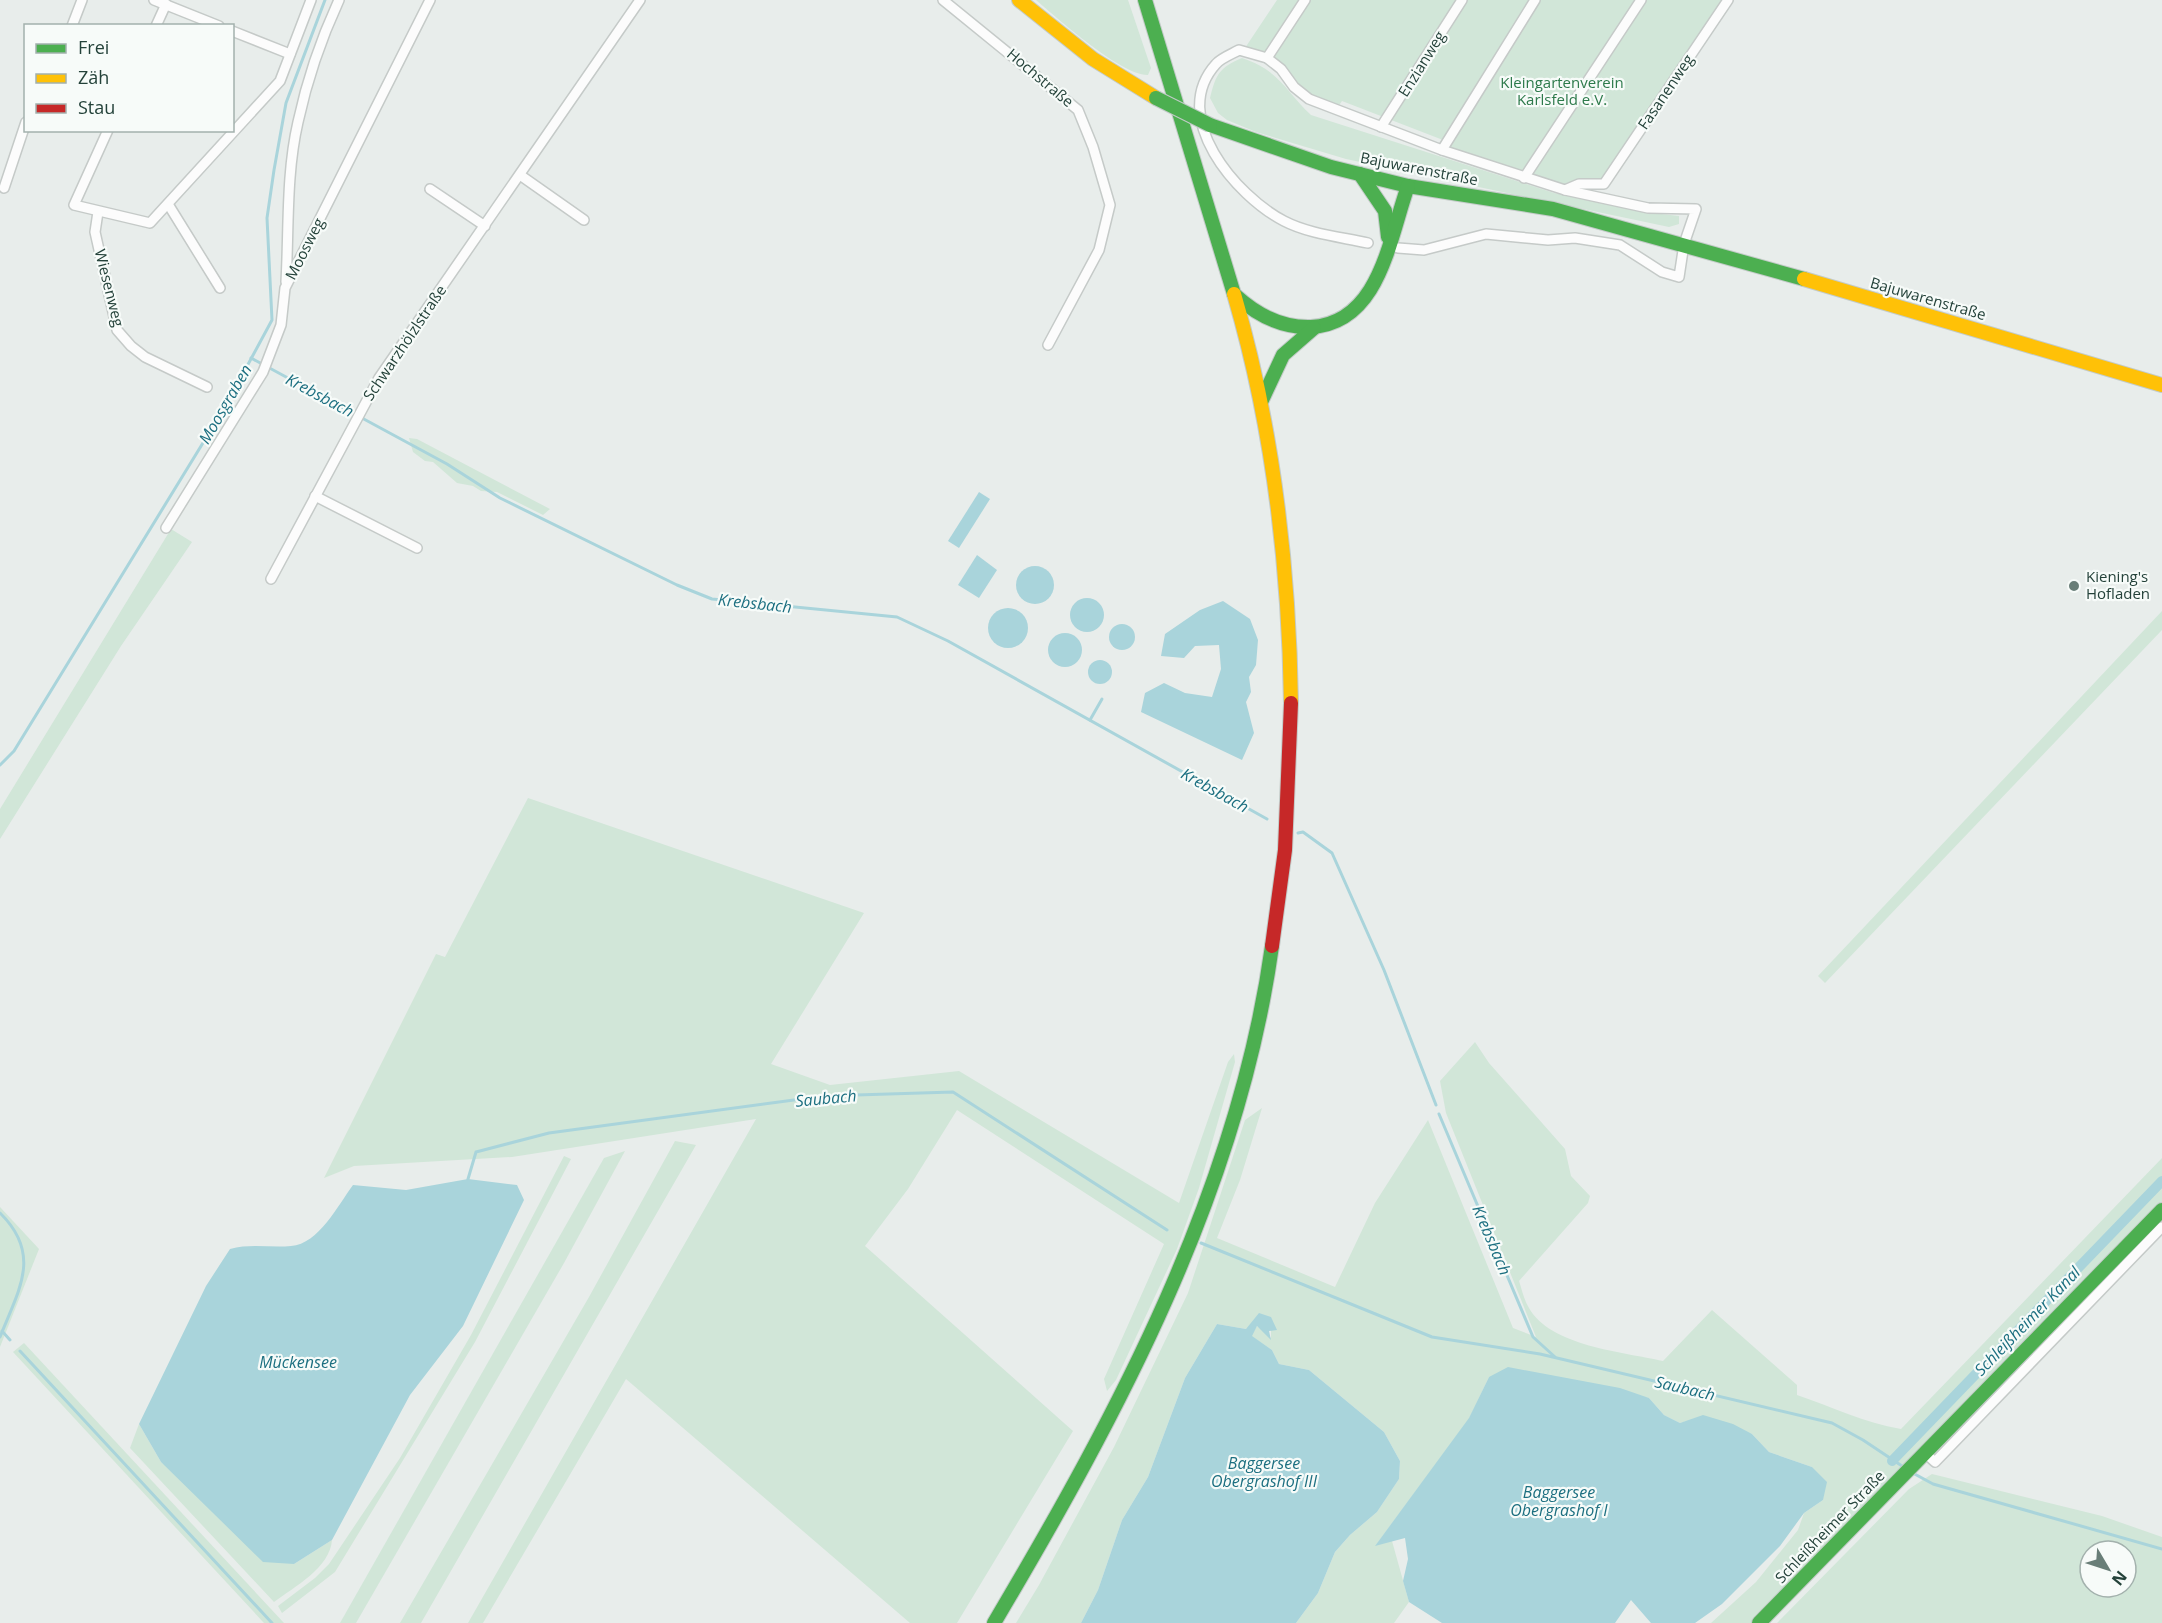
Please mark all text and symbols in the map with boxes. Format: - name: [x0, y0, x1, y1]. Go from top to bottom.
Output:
- legend: [24, 24, 234, 132]
- street label: Enzianweg: [1393, 27, 1449, 100]
- text: Frei: [78, 35, 109, 59]
- street label: Hochstraße: [1003, 43, 1078, 111]
- street label: Fasanenweg: [1633, 50, 1698, 133]
- text: Zäh: [78, 65, 109, 89]
- park label: Kleingartenverein Karlsfeld e.V.: [1500, 72, 1624, 109]
- text: Stau: [78, 95, 115, 119]
- street label: Bajuwarenstraße: [1359, 147, 1480, 189]
- street label: Moosweg: [280, 214, 328, 283]
- street label: Wiesenweg: [91, 247, 129, 329]
- street label: Bajuwarenstraße: [1868, 272, 1988, 324]
- street label: Schwarzhölzlstraße: [358, 281, 450, 404]
- water label: Moosgraben: [193, 360, 257, 448]
- water label: Krebsbach: [282, 368, 358, 422]
- place label: Kiening's Hofladen: [2086, 566, 2150, 603]
- marker: Kiening's Hofladen: [2067, 579, 2081, 593]
- water label: Krebsbach: [717, 588, 793, 618]
- water label: Krebsbach: [1177, 762, 1253, 818]
- water label: Saubach: [795, 1084, 857, 1112]
- water label: Krebsbach: [1467, 1202, 1517, 1278]
- water label: Schleißheimer Kanal: [1969, 1261, 2086, 1380]
- water label: Mückensee: [259, 1351, 337, 1373]
- water label: Saubach: [1653, 1370, 1717, 1406]
- water label: Baggersee Obergrashof III: [1211, 1452, 1318, 1492]
- street label: Schleißheimer Straße: [1770, 1466, 1888, 1587]
- water label: Baggersee Obergrashof I: [1510, 1481, 1608, 1521]
- north arrow: [2078, 1539, 2138, 1599]
- text: N: [2107, 1566, 2132, 1590]

